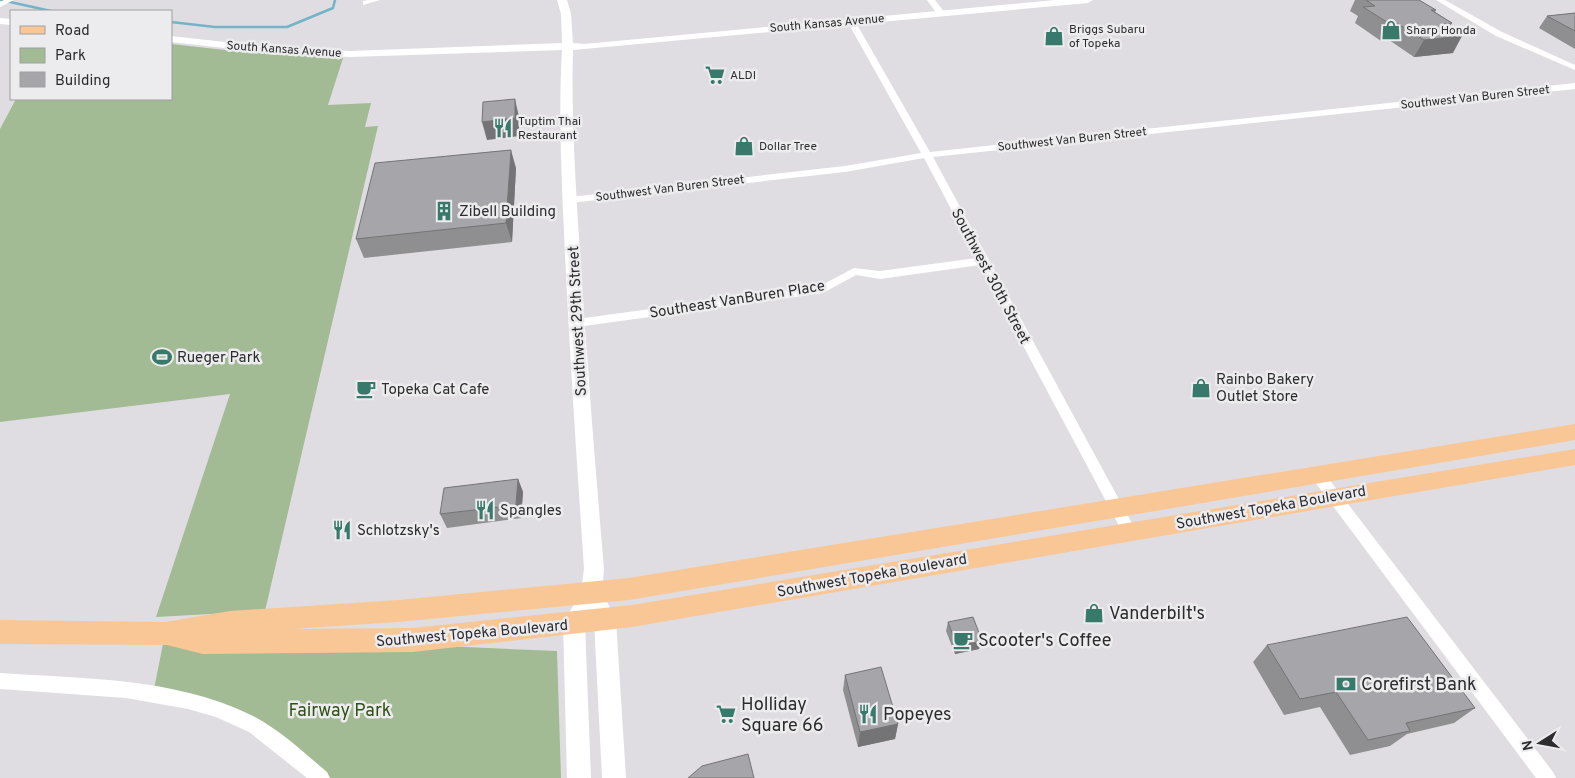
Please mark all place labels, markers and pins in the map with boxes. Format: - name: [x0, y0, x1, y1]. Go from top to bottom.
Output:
- shop icon: Sharp Honda: [1380, 19, 1402, 41]
- place label: Briggs Subaru of Topeka: [1069, 22, 1145, 52]
- place label: Sharp Honda: [1406, 23, 1476, 39]
- shop icon: Briggs Subaru of Topeka: [1043, 25, 1065, 47]
- supermarket icon: ALDI: [704, 64, 726, 86]
- place label: ALDI: [730, 68, 756, 84]
- place label: Tuptim Thai Restaurant: [518, 114, 581, 144]
- restaurant icon: Tuptim Thai Restaurant: [492, 117, 514, 139]
- shop icon: Dollar Tree: [733, 135, 755, 157]
- place label: Dollar Tree: [759, 139, 817, 155]
- building icon: Zibell Building: [433, 200, 455, 222]
- place label: Zibell Building: [459, 203, 556, 222]
- sports icon: Rueger Park: [151, 346, 173, 368]
- place label: Rueger Park: [177, 349, 260, 368]
- place label: Rainbo Bakery Outlet Store: [1216, 371, 1314, 407]
- shop icon: Rainbo Bakery Outlet Store: [1190, 377, 1212, 399]
- cafe icon: Topeka Cat Cafe: [355, 378, 377, 400]
- place label: Topeka Cat Cafe: [381, 381, 489, 400]
- restaurant icon: Spangles: [474, 499, 496, 521]
- place label: Spangles: [500, 502, 562, 521]
- restaurant icon: Schlotzsky's: [331, 519, 353, 541]
- place label: Schlotzsky's: [357, 522, 440, 541]
- shop icon: Vanderbilt's: [1083, 602, 1105, 624]
- place label: Vanderbilt's: [1109, 603, 1205, 626]
- cafe icon: Scooter's Coffee: [952, 629, 974, 651]
- place label: Scooter's Coffee: [978, 630, 1111, 653]
- bank icon: Corefirst Bank: [1335, 673, 1357, 695]
- place label: Corefirst Bank: [1361, 674, 1477, 697]
- place label: Holliday Square 66: [741, 694, 824, 738]
- supermarket icon: Holliday Square 66: [715, 703, 737, 725]
- restaurant icon: Popeyes: [857, 703, 879, 725]
- place label: Popeyes: [883, 704, 952, 727]

